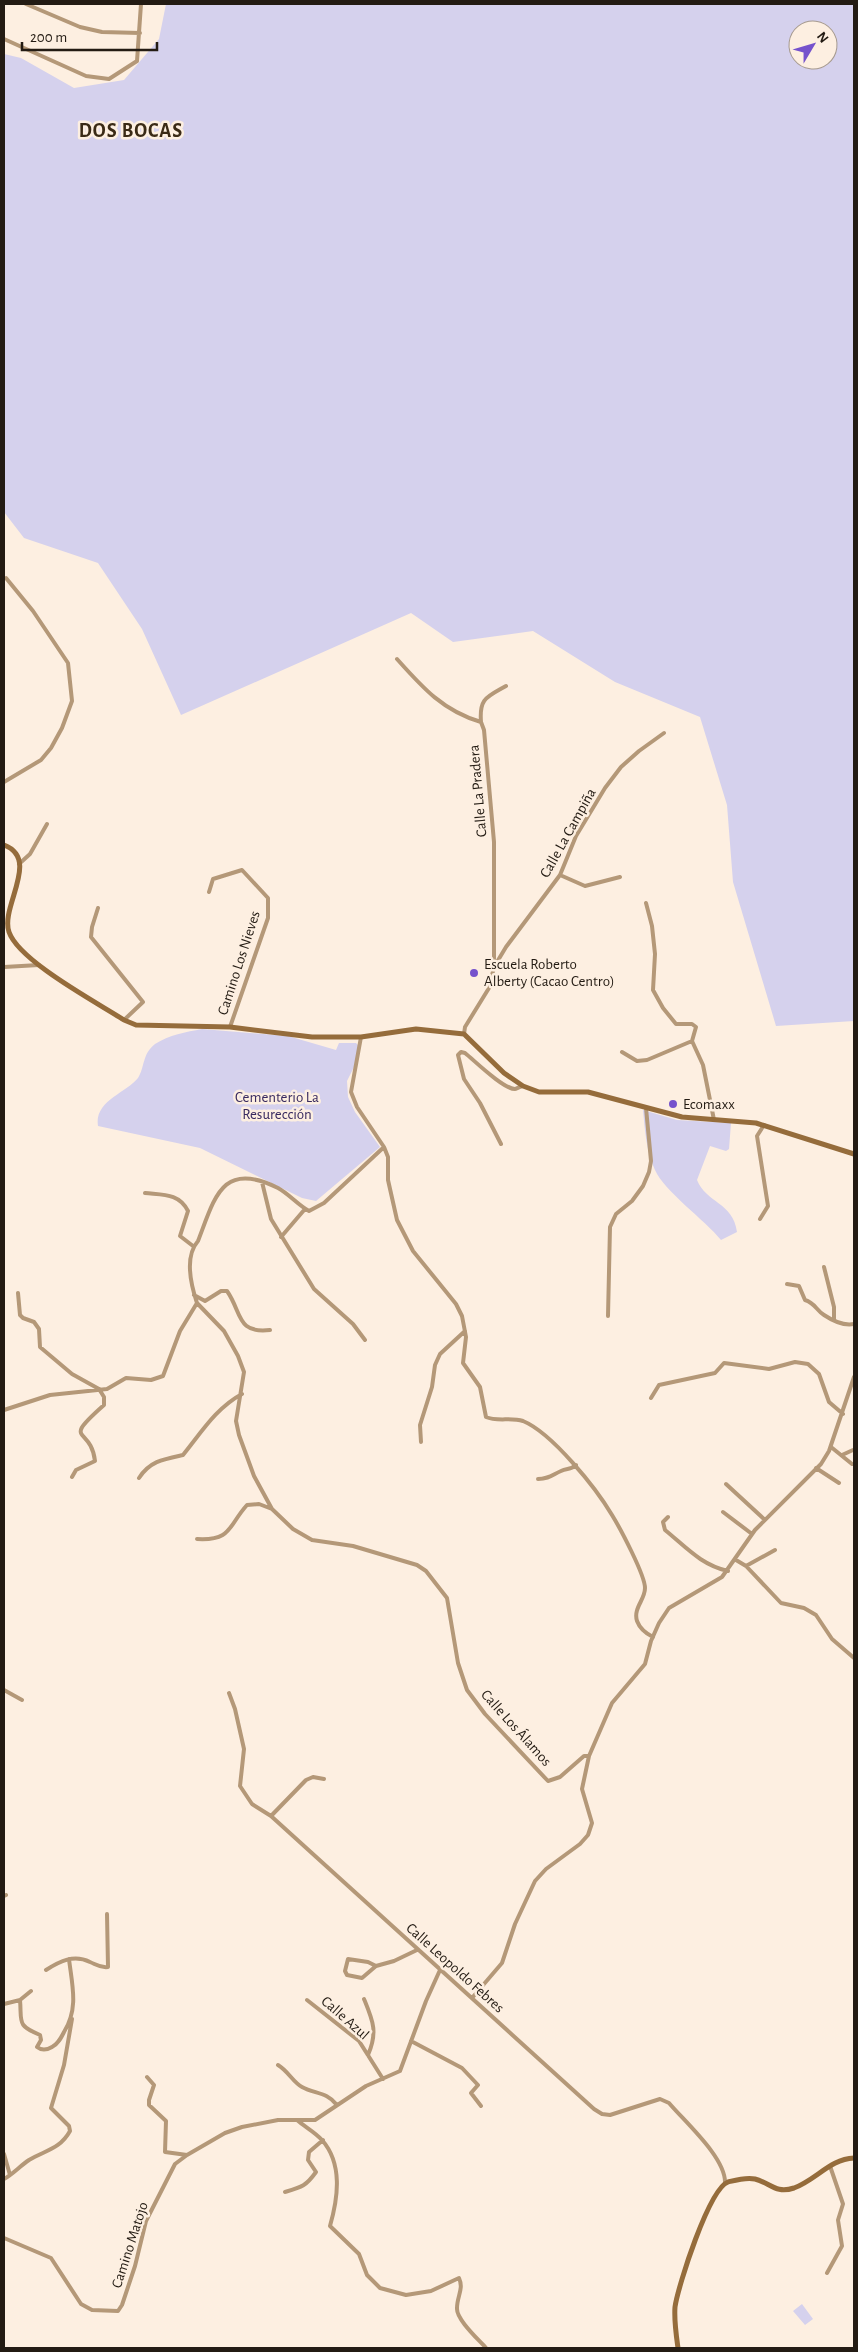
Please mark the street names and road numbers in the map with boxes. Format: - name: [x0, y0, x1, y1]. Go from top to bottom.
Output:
- street label: Calle La Pradera: [466, 744, 490, 838]
- street label: Calle La Campiña: [537, 786, 599, 880]
- street label: Camino Los Nieves: [215, 909, 263, 1017]
- street label: Calle Los Álamos: [478, 1686, 556, 1769]
- street label: Calle Leopoldo Febres: [403, 1920, 507, 2016]
- street label: Calle Azul: [318, 1993, 372, 2043]
- street label: Camino Matojo: [109, 2200, 151, 2290]

